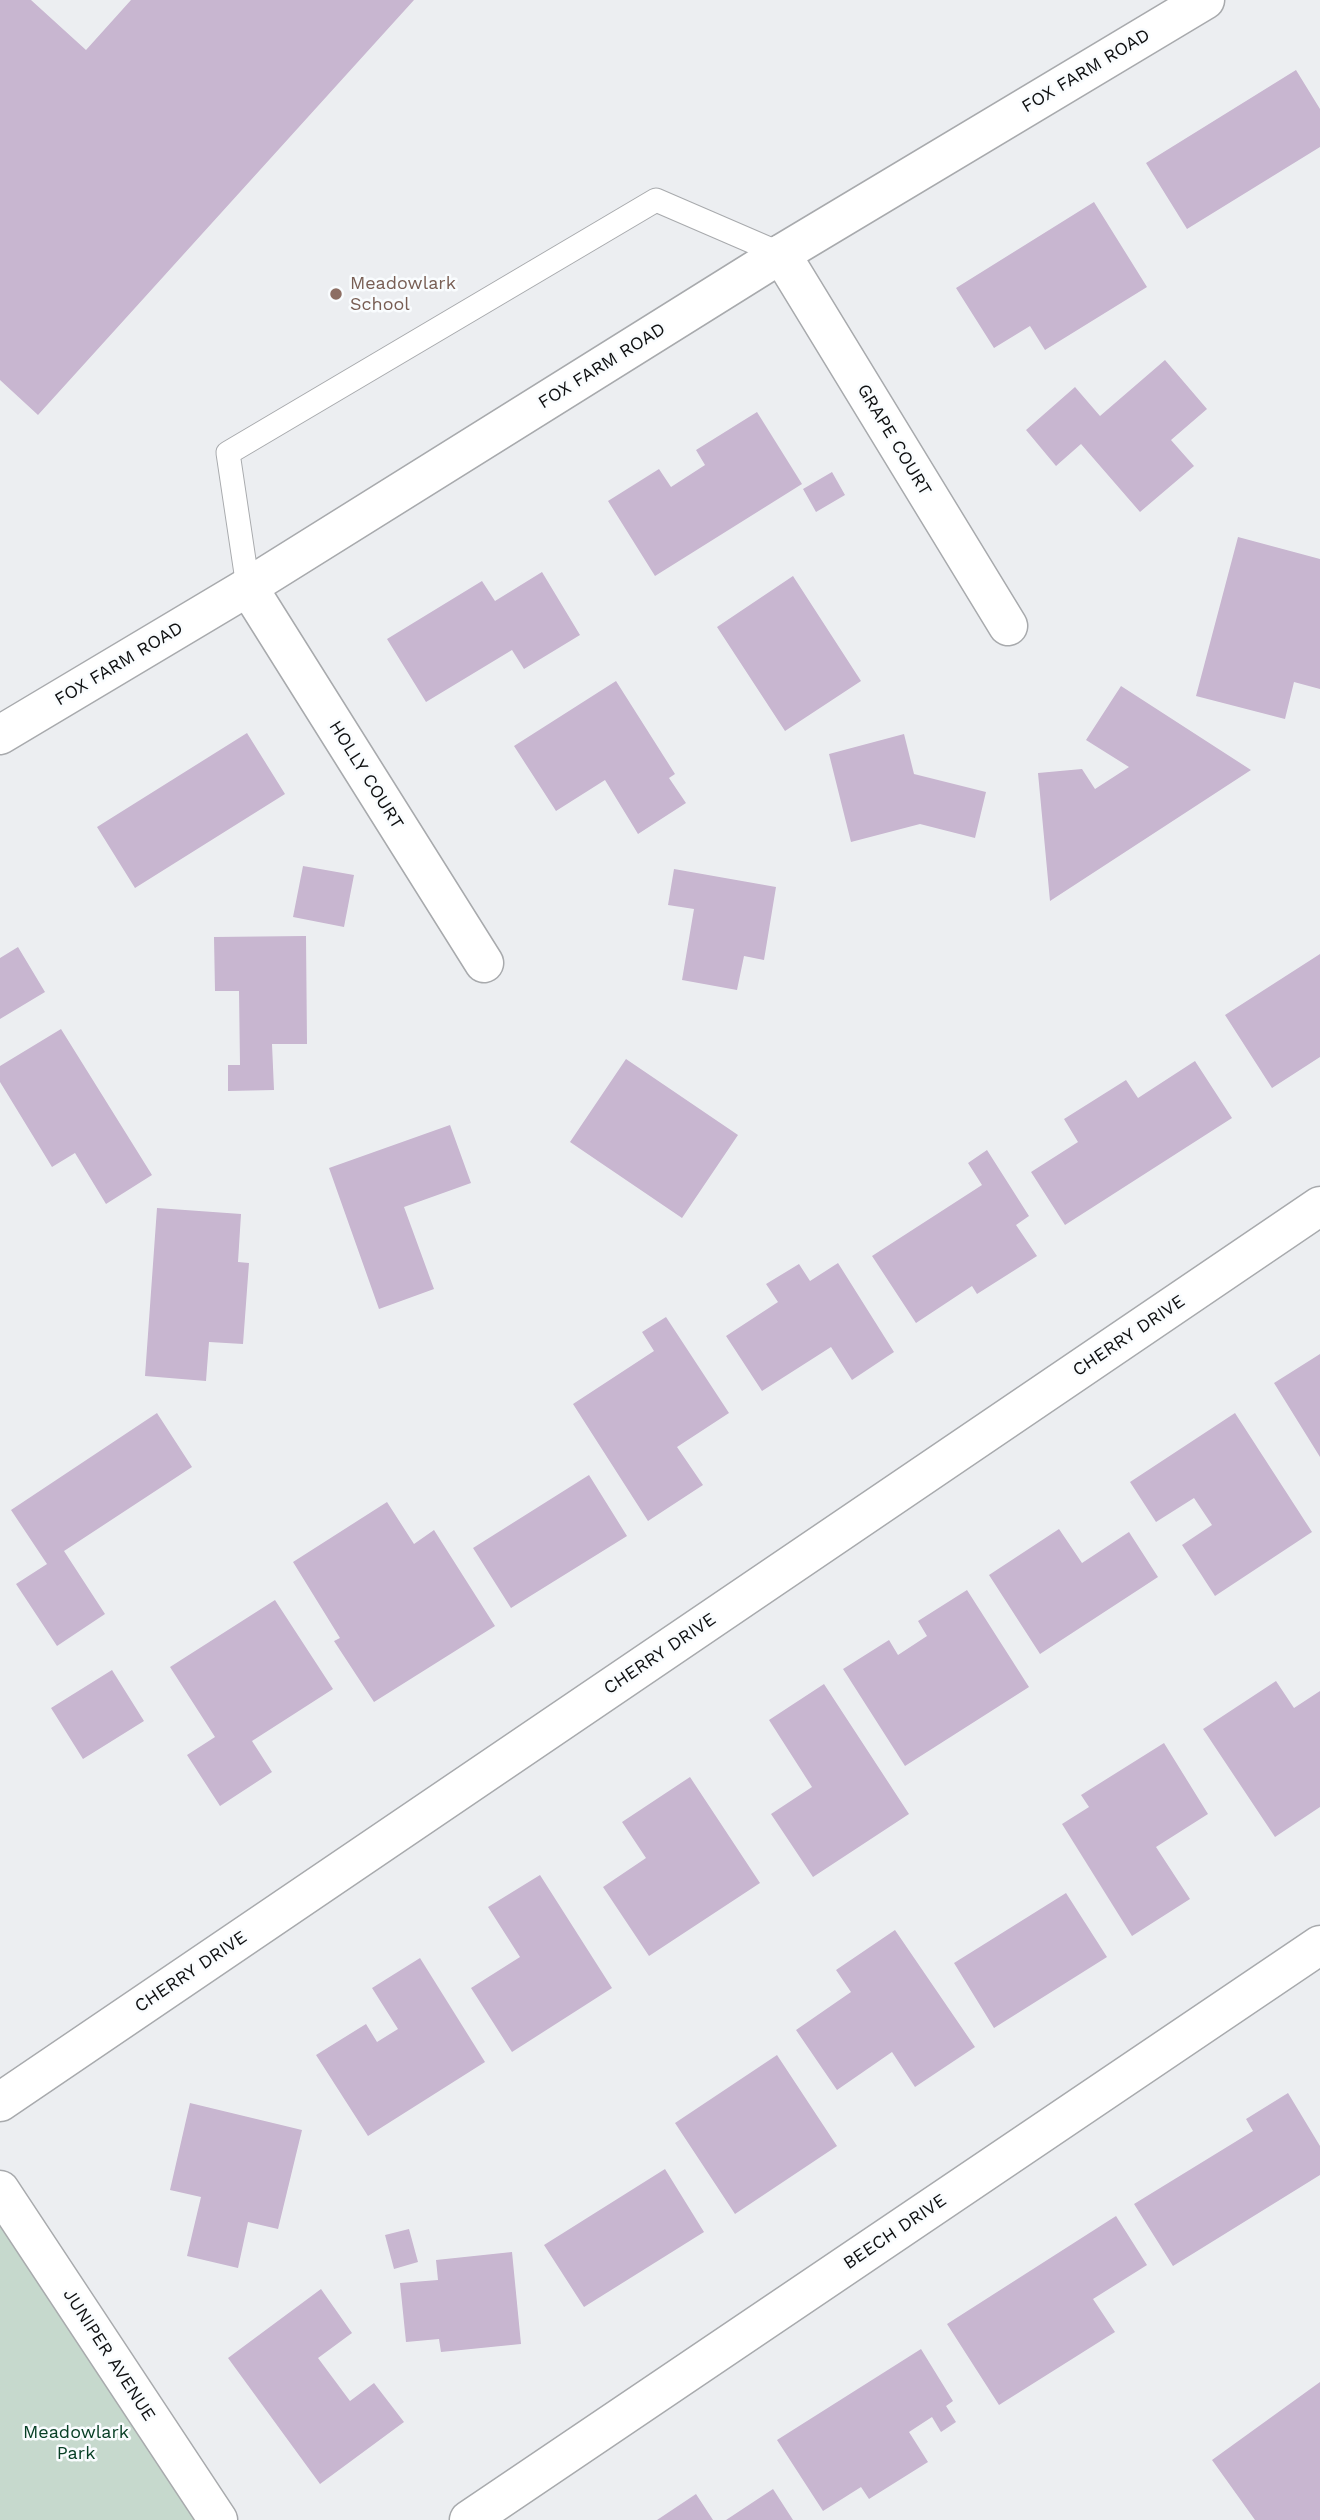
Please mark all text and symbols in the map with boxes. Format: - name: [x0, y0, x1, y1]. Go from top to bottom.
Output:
- street label: FOX FARM ROAD: [1018, 24, 1154, 118]
- place label: Meadowlark School: [350, 273, 456, 316]
- marker: Meadowlark School: [328, 286, 344, 302]
- street label: FOX FARM ROAD: [535, 318, 669, 414]
- street label: GRAPE COURT: [852, 380, 936, 500]
- street label: FOX FARM ROAD: [51, 617, 187, 711]
- street label: HOLLY COURT: [324, 717, 408, 833]
- street label: CHERRY DRIVE: [1069, 1291, 1189, 1381]
- street label: CHERRY DRIVE: [600, 1609, 720, 1699]
- street label: CHERRY DRIVE: [131, 1927, 251, 2017]
- street label: BEECH DRIVE: [839, 2190, 951, 2274]
- street label: JUNIPER AVENUE: [58, 2285, 160, 2425]
- park label: Meadowlark Park: [23, 2422, 129, 2464]

